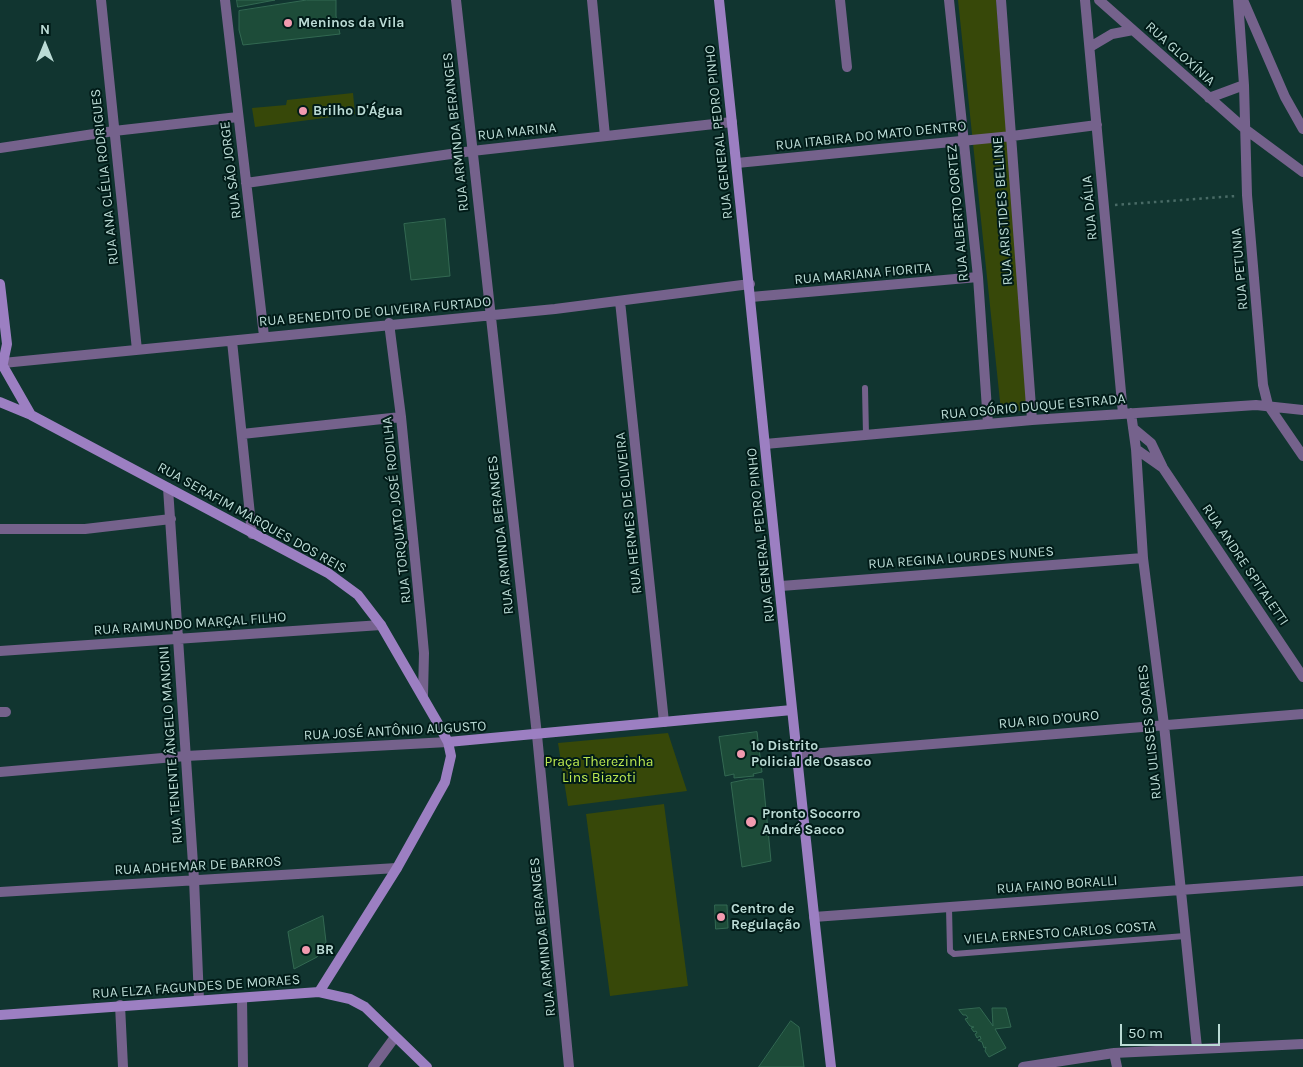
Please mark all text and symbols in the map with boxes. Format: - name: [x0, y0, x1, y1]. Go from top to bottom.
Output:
- place label: Meninos da Vila: [298, 15, 404, 31]
- marker: Meninos da Vila: [282, 17, 294, 29]
- street label: RUA GLOXÍNIA: [1142, 18, 1218, 90]
- north arrow: [20, 20, 70, 70]
- text: N: [40, 21, 50, 38]
- street label: RUA GENERAL PEDRO PINHO: [701, 44, 737, 220]
- street label: RUA ARMINDA BERANGES: [439, 52, 473, 212]
- street label: RUA ANA CLÉLIA RODRIGUES: [87, 88, 123, 266]
- place label: Brilho D'Água: [313, 103, 403, 119]
- marker: Brilho D'Água: [297, 105, 309, 117]
- street label: RUA ITABIRA DO MATO DENTRO: [775, 118, 967, 154]
- street label: RUA SÃO JORGE: [217, 120, 245, 220]
- street label: RUA MARINA: [477, 120, 557, 144]
- street label: RUA ARISTIDES BELLINE: [989, 136, 1017, 286]
- street label: RUA ALBERTO CORTEZ: [944, 144, 972, 282]
- street label: RUA DÁLIA: [1079, 175, 1101, 241]
- street label: RUA PETUNIA: [1228, 227, 1252, 311]
- street label: RUA MARIANA FIORITA: [794, 260, 932, 288]
- street label: RUA BENEDITO DE OLIVEIRA FURTADO: [258, 293, 492, 331]
- street label: RUA OSÓRIO DUQUE ESTRADA: [940, 391, 1126, 423]
- street label: RUA TORQUATO JOSÉ RODILHA: [379, 416, 415, 604]
- street label: RUA HERMES DE OLIVEIRA: [612, 431, 646, 595]
- street label: RUA GENERAL PEDRO PINHO: [743, 447, 779, 623]
- street label: RUA ARMINDA BERANGES: [484, 455, 518, 615]
- street label: RUA SERAFIM MARQUES DOS REIS: [154, 459, 350, 577]
- street label: RUA ANDRE SPITALETTI: [1198, 501, 1292, 629]
- street label: RUA REGINA LOURDES NUNES: [868, 543, 1054, 573]
- street label: RUA RAIMUNDO MARÇAL FILHO: [93, 609, 287, 639]
- street label: RUA TENENTE ÂNGELO MANCINI: [156, 646, 186, 844]
- street label: RUA ULISSES SOARES: [1135, 664, 1165, 800]
- street label: RUA RIO D'OURO: [998, 707, 1100, 733]
- street label: RUA JOSÉ ANTÔNIO AUGUSTO: [303, 718, 487, 744]
- place label: 1º Distrito Policial de Osasco: [751, 738, 871, 770]
- marker: 1º Distrito Policial de Osasco: [735, 748, 747, 760]
- park label: Praça Therezinha Lins Biazoti: [544, 754, 654, 786]
- place label: Pronto Socorro André Sacco: [762, 806, 860, 839]
- marker: Pronto Socorro André Sacco: [744, 815, 758, 829]
- street label: RUA ADHEMAR DE BARROS: [114, 853, 282, 879]
- street label: RUA ARMINDA BERANGES: [526, 857, 560, 1017]
- street label: RUA FAINO BORALLI: [996, 872, 1118, 898]
- place label: Centro de Regulação: [731, 901, 800, 934]
- marker: Centro de Regulação: [715, 911, 727, 923]
- street label: VIELA ERNESTO CARLOS COSTA: [963, 918, 1157, 948]
- place label: BR: [316, 942, 334, 958]
- marker: BR: [300, 944, 312, 956]
- street label: RUA ELZA FAGUNDES DE MORAES: [91, 971, 301, 1003]
- scale bar: [1123, 1014, 1223, 1046]
- text: 50 m: [1128, 1024, 1163, 1042]

